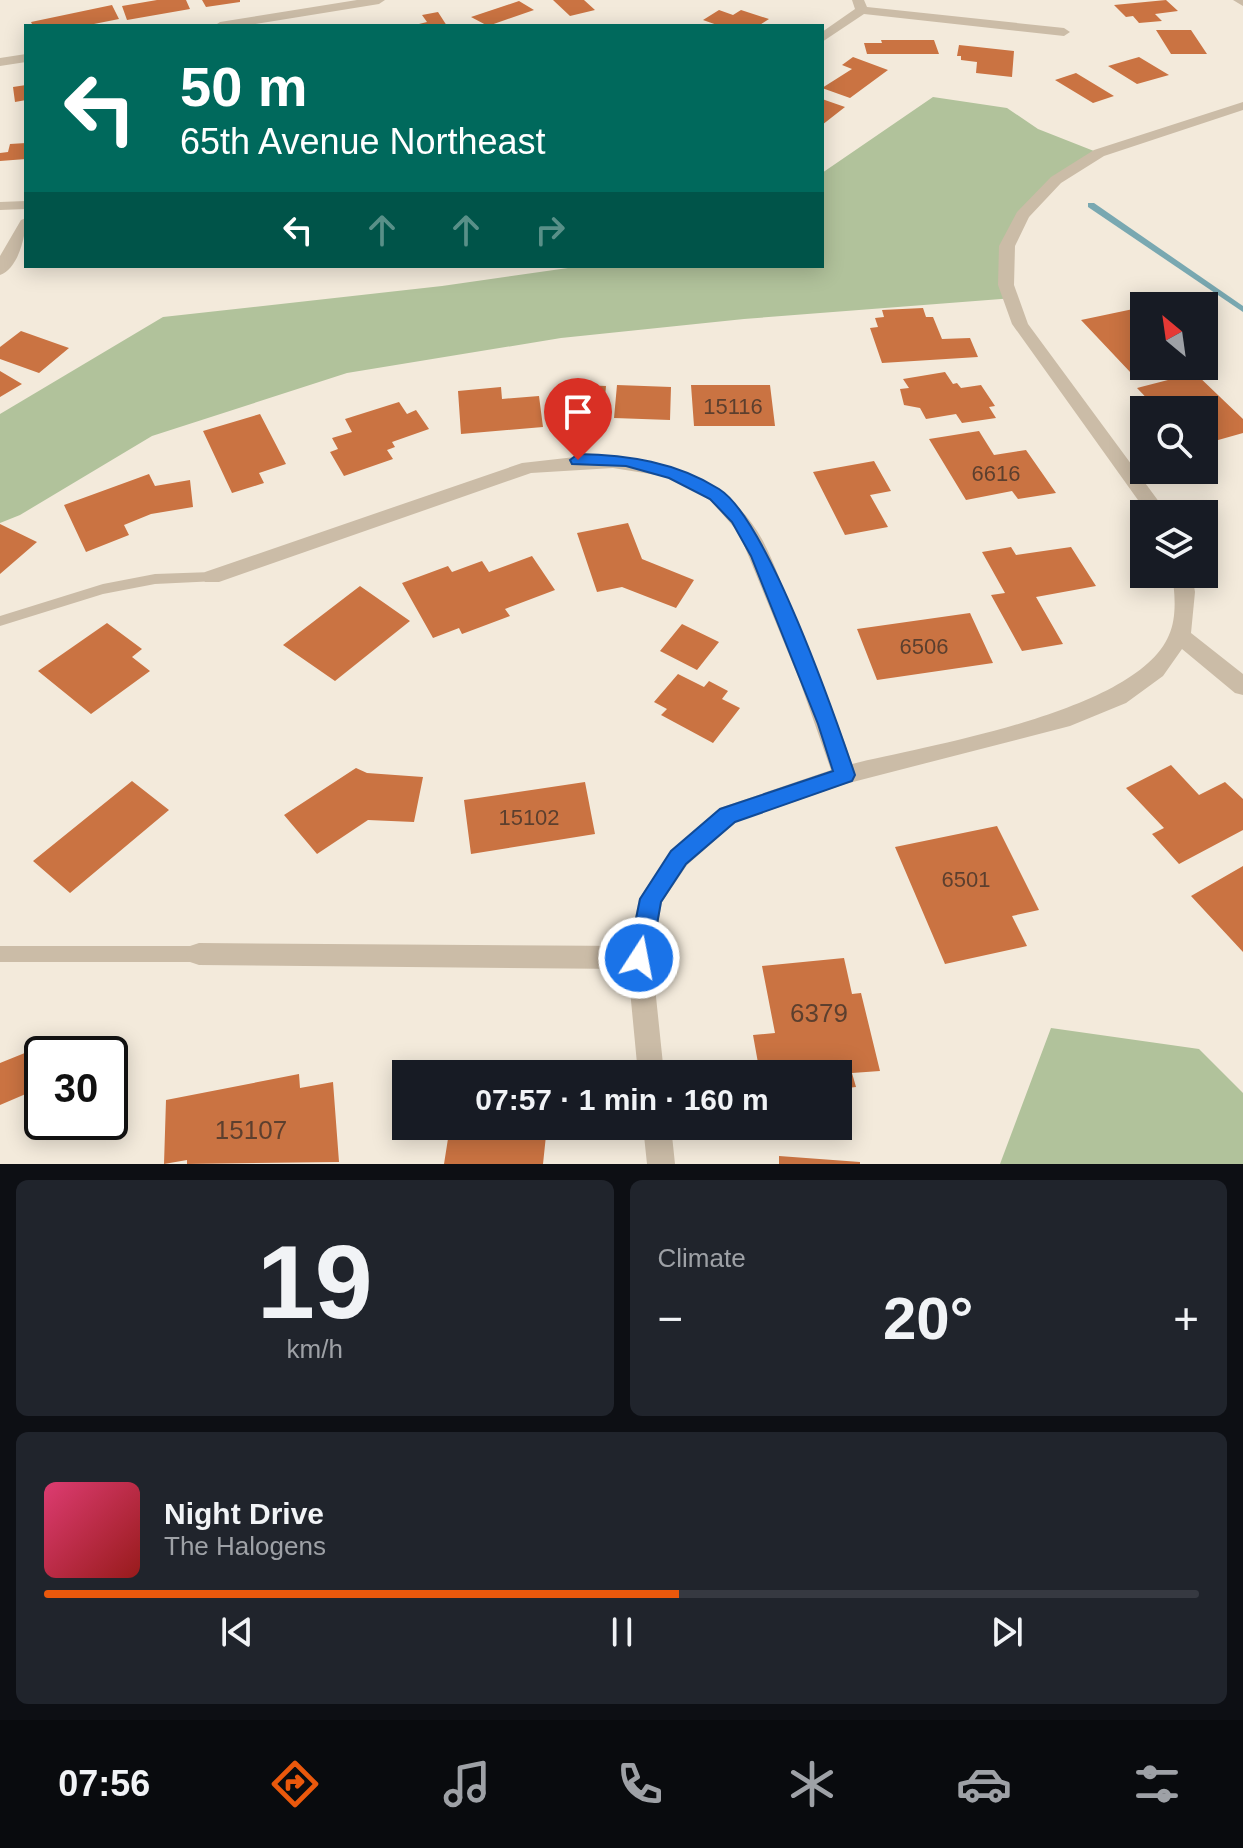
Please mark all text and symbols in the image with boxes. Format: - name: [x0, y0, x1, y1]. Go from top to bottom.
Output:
- text: 50 m: [180, 55, 308, 118]
- icon: left: [48, 56, 152, 160]
- text: 65th Avenue Northeast: [180, 121, 546, 162]
- icon: left: [276, 208, 320, 252]
- icon: ahead: [360, 208, 404, 252]
- icon: ahead: [444, 208, 488, 252]
- icon: right: [528, 208, 572, 252]
- north arrow: [1130, 292, 1218, 380]
- map controls: [1130, 292, 1218, 588]
- pin: [544, 378, 612, 460]
- icon: arrive: [556, 390, 600, 434]
- house number: 15116: [703, 394, 763, 419]
- button: search: [1130, 396, 1218, 484]
- house number: 6616: [972, 461, 1020, 486]
- button: layers: [1130, 500, 1218, 588]
- house number: 6506: [900, 634, 948, 659]
- house number: 15102: [498, 805, 560, 830]
- house number: 6501: [942, 867, 990, 892]
- position arrow: [597, 916, 681, 1000]
- house number: 6379: [790, 998, 848, 1028]
- speed limit sign: 30: [24, 1036, 128, 1140]
- text: 07:57 · 1 min · 160 m: [475, 1083, 769, 1116]
- house number: 15107: [215, 1115, 287, 1145]
- text: 19: [257, 1224, 373, 1340]
- text: Climate: [658, 1243, 746, 1273]
- text: 20°: [883, 1285, 974, 1352]
- text: −: [658, 1294, 683, 1343]
- text: +: [1173, 1294, 1199, 1343]
- text: km/h: [287, 1334, 343, 1364]
- text: Night Drive: [164, 1497, 324, 1530]
- text: The Halogens: [164, 1531, 326, 1561]
- icon: previous: [215, 1610, 259, 1654]
- icon: pause: [600, 1610, 644, 1654]
- icon: next: [985, 1610, 1029, 1654]
- icon: directions: [267, 1756, 323, 1812]
- icon: music: [439, 1756, 495, 1812]
- icon: phone: [612, 1756, 668, 1812]
- icon: climate: [784, 1756, 840, 1812]
- icon: car: [956, 1756, 1012, 1812]
- icon: filters: [1129, 1756, 1185, 1812]
- text: 07:56: [58, 1763, 150, 1804]

